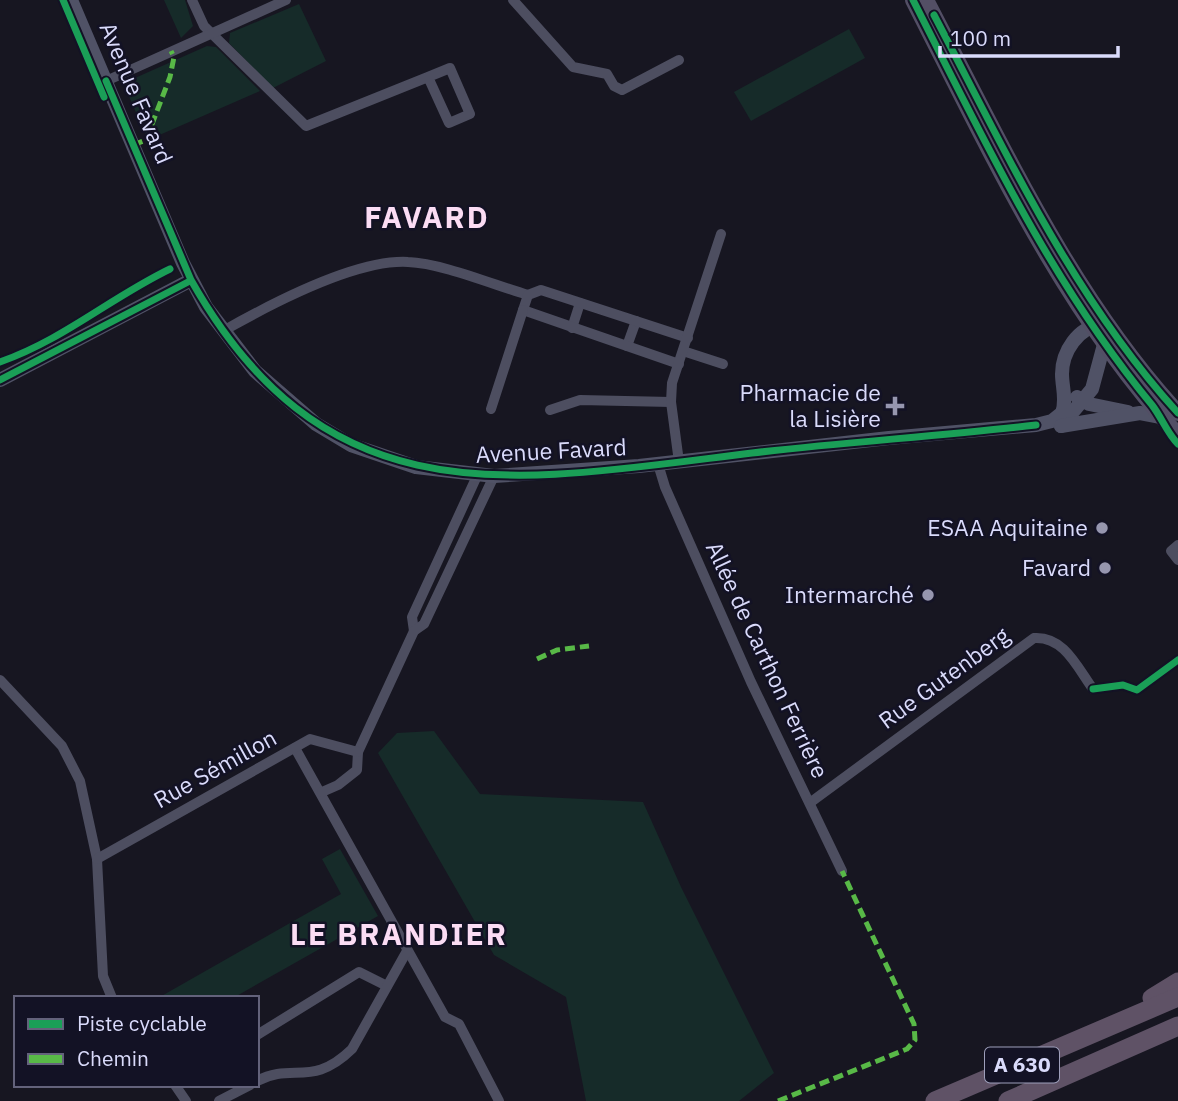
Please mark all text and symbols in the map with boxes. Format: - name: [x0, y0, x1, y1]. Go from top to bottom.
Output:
- scale bar: [940, 14, 1118, 58]
- street label: Avenue Favard: [94, 17, 180, 168]
- text: 100 m: [950, 24, 1011, 52]
- district label: FAVARD: [364, 197, 490, 236]
- place label: Pharmacie de la Lisière: [740, 377, 881, 433]
- marker: Pharmacie de la Lisière: [887, 398, 903, 414]
- street label: Avenue Favard: [475, 431, 627, 469]
- place label: ESAA Aquitaine: [927, 512, 1088, 542]
- marker: ESAA Aquitaine: [1094, 520, 1110, 536]
- street label: Allée de Carthon Ferrière: [700, 536, 836, 783]
- place label: Favard: [1022, 552, 1091, 582]
- marker: Favard: [1097, 560, 1113, 576]
- place label: Intermarché: [785, 579, 914, 609]
- marker: Intermarché: [920, 587, 936, 603]
- street label: Rue Gutenberg: [872, 620, 1015, 735]
- street label: Rue Sémillon: [148, 722, 281, 814]
- district label: LE BRANDIER: [290, 914, 508, 953]
- legend: [14, 996, 259, 1087]
- text: Piste cyclable: [77, 1009, 207, 1037]
- text: Chemin: [77, 1044, 149, 1072]
- road number: A 630: [985, 1048, 1059, 1082]

